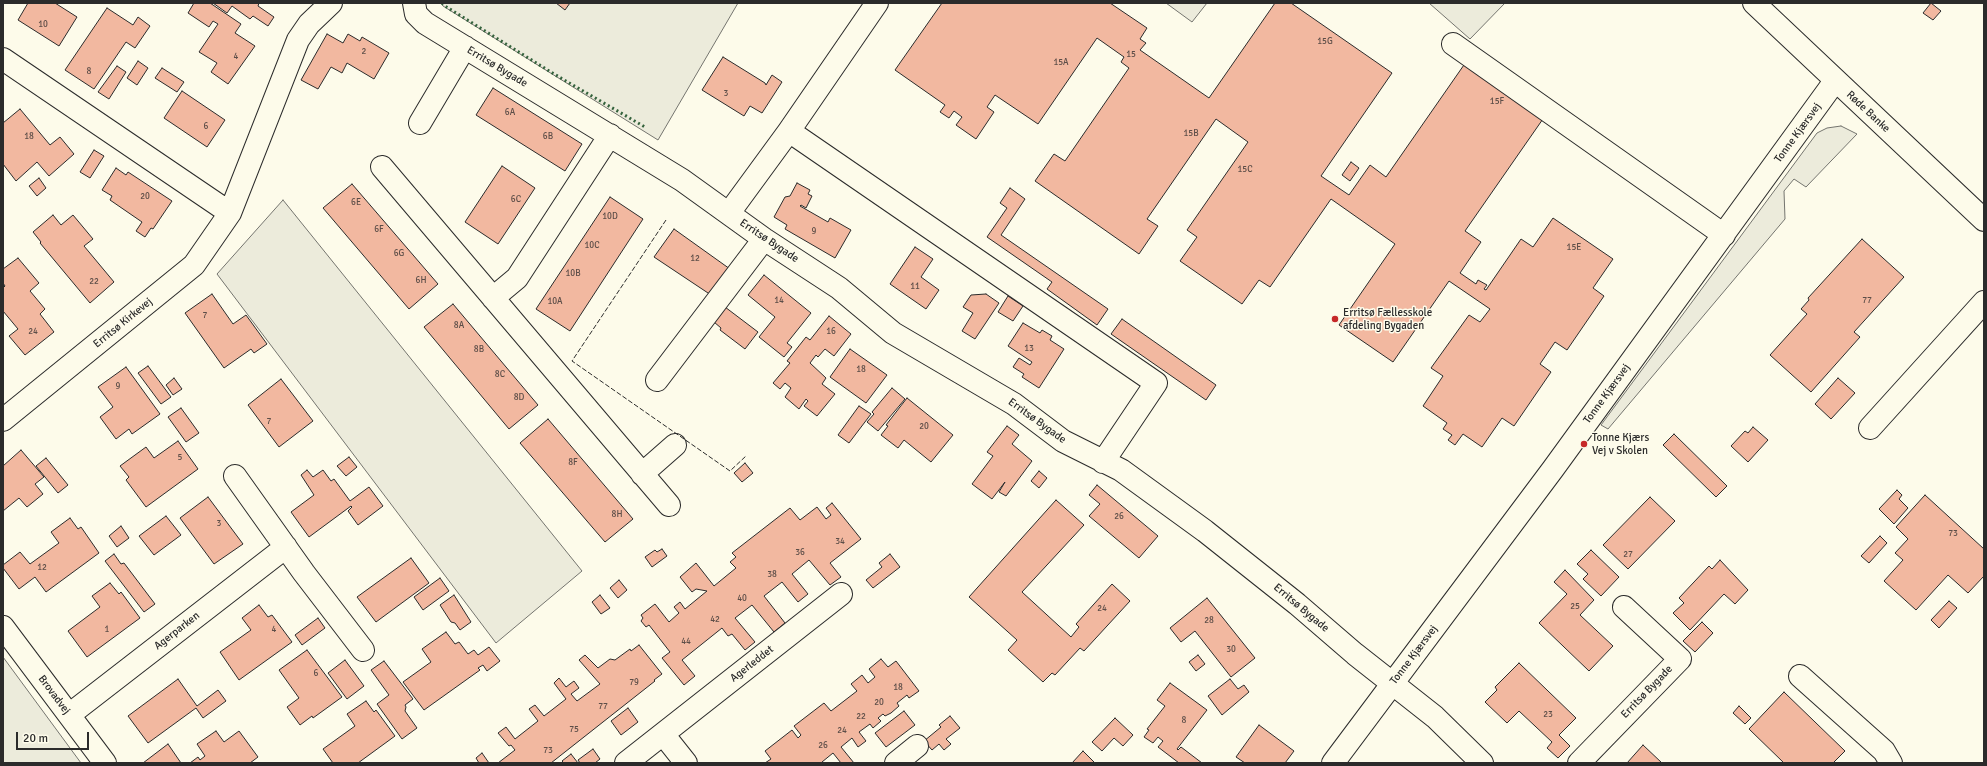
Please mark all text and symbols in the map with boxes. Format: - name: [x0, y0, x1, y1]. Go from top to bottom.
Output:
- house number: 10: [38, 20, 48, 30]
- house number: 15G: [1317, 37, 1333, 47]
- street label: Erritsø Bygade: [464, 44, 530, 90]
- house number: 2: [362, 47, 366, 57]
- house number: 15: [1126, 50, 1136, 60]
- house number: 4: [234, 52, 238, 62]
- house number: 15A: [1053, 58, 1069, 68]
- house number: 8: [87, 67, 91, 77]
- street label: Røde Banke: [1843, 88, 1893, 136]
- house number: 3: [724, 89, 728, 99]
- house number: 15F: [1490, 97, 1504, 107]
- street label: Tonne Kjærsvej: [1772, 101, 1824, 165]
- house number: 6A: [505, 108, 515, 118]
- house number: 6: [204, 122, 208, 132]
- house number: 15B: [1183, 129, 1199, 139]
- house number: 18: [24, 132, 34, 142]
- house number: 6B: [543, 132, 553, 142]
- house number: 15C: [1237, 165, 1253, 175]
- house number: 20: [140, 192, 150, 202]
- house number: 6C: [511, 195, 521, 205]
- house number: 6E: [351, 198, 361, 208]
- house number: 10D: [602, 212, 618, 222]
- street label: Erritsø Bygade: [737, 216, 801, 266]
- house number: 6F: [374, 225, 384, 235]
- house number: 9: [812, 227, 816, 237]
- house number: 10C: [584, 241, 600, 251]
- house number: 15E: [1567, 243, 1581, 253]
- house number: 6G: [394, 249, 404, 259]
- house number: 12: [690, 254, 700, 264]
- house number: 10B: [565, 269, 581, 279]
- house number: 6H: [416, 276, 426, 286]
- house number: 22: [89, 277, 99, 287]
- house number: 11: [910, 282, 920, 292]
- street label: Erritsø Kirkevej: [91, 295, 155, 351]
- house number: 14: [774, 296, 784, 306]
- house number: 77: [1862, 296, 1872, 306]
- house number: 10A: [547, 297, 563, 307]
- place label: Erritsø Fællesskole afdeling Bygaden: [1343, 306, 1432, 332]
- house number: 7: [203, 311, 207, 321]
- marker: Erritsø Fællesskole afdeling Bygaden: [1330, 314, 1340, 324]
- house number: 8A: [454, 321, 464, 331]
- house number: 24: [28, 327, 38, 337]
- house number: 16: [826, 327, 836, 337]
- house number: 13: [1024, 344, 1034, 354]
- house number: 8B: [474, 345, 484, 355]
- street label: Tonne Kjærsvej: [1581, 362, 1633, 426]
- house number: 18: [856, 365, 866, 375]
- house number: 8C: [495, 370, 505, 380]
- house number: 9: [116, 382, 120, 392]
- house number: 8D: [514, 393, 524, 403]
- street label: Erritsø Bygade: [1005, 396, 1069, 446]
- house number: 7: [267, 417, 271, 427]
- house number: 20: [919, 422, 929, 432]
- place label: Tonne Kjærs Vej v Skolen: [1592, 431, 1649, 457]
- marker: Tonne Kjærs Vej v Skolen: [1579, 439, 1589, 449]
- house number: 5: [178, 453, 182, 463]
- house number: 8F: [568, 458, 578, 468]
- house number: 8H: [612, 510, 622, 520]
- house number: 26: [1114, 512, 1124, 522]
- house number: 3: [217, 519, 221, 529]
- house number: 73: [1948, 529, 1958, 539]
- house number: 34: [835, 537, 845, 547]
- house number: 36: [795, 548, 805, 558]
- house number: 27: [1623, 550, 1633, 560]
- house number: 12: [37, 563, 47, 573]
- house number: 38: [767, 570, 777, 580]
- street label: Erritsø Bygade: [1271, 581, 1331, 635]
- house number: 40: [737, 594, 747, 604]
- house number: 25: [1570, 602, 1580, 612]
- house number: 24: [1097, 604, 1107, 614]
- street label: Agerparken: [152, 609, 202, 653]
- house number: 42: [710, 615, 720, 625]
- house number: 28: [1204, 616, 1214, 626]
- street label: Tonne Kjærsvej: [1387, 623, 1441, 687]
- house number: 1: [105, 625, 109, 635]
- house number: 4: [272, 625, 276, 635]
- house number: 44: [681, 637, 691, 647]
- street label: Agerleddet: [728, 643, 776, 685]
- house number: 30: [1226, 645, 1236, 655]
- street label: Erritsø Bygade: [1618, 663, 1676, 721]
- house number: 6: [314, 669, 318, 679]
- street label: Brovadvej: [35, 673, 73, 717]
- house number: 79: [629, 678, 639, 688]
- house number: 18: [893, 683, 903, 693]
- house number: 20: [874, 698, 884, 708]
- house number: 77: [598, 702, 608, 712]
- house number: 23: [1543, 710, 1553, 720]
- house number: 22: [856, 712, 866, 722]
- house number: 8: [1182, 716, 1186, 726]
- scale bar: [18, 724, 91, 750]
- house number: 75: [569, 725, 579, 735]
- house number: 24: [837, 726, 847, 736]
- text: 20 m: [23, 731, 48, 746]
- house number: 26: [818, 741, 828, 751]
- house number: 73: [543, 746, 553, 756]

